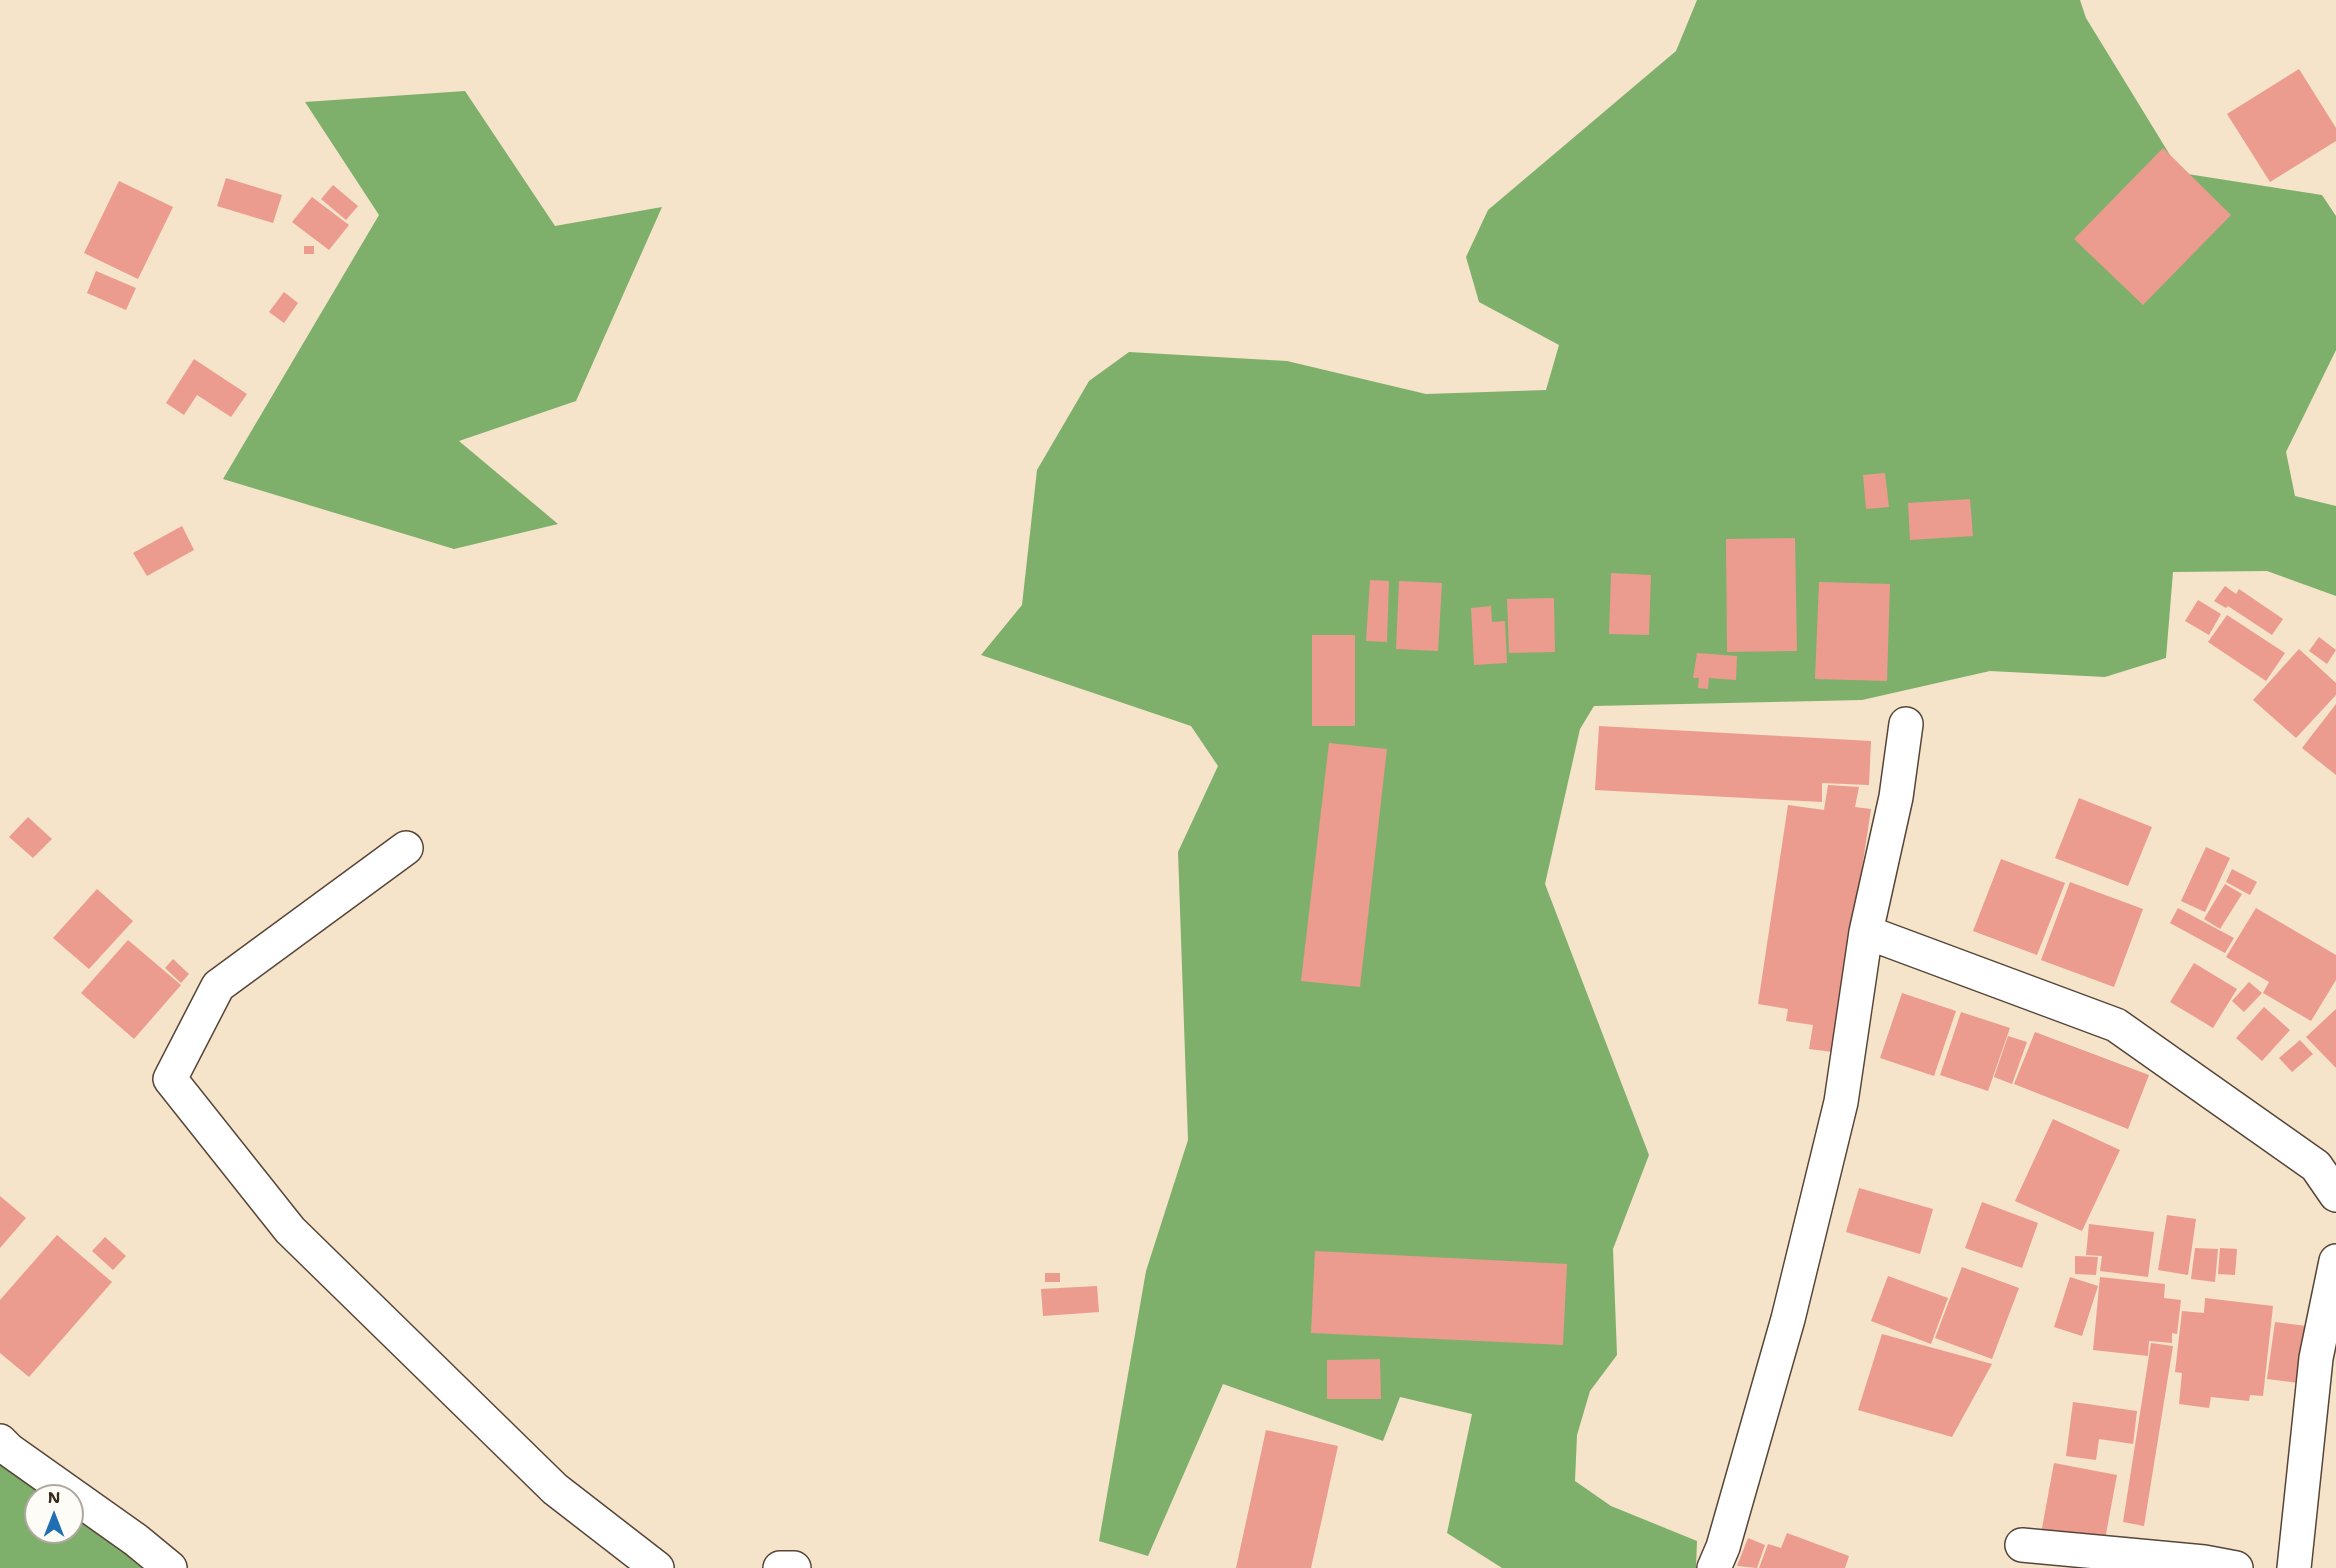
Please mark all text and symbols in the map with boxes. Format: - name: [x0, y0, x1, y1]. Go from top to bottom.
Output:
- north arrow: [24, 1484, 84, 1544]
- text: N: [48, 1487, 60, 1508]

